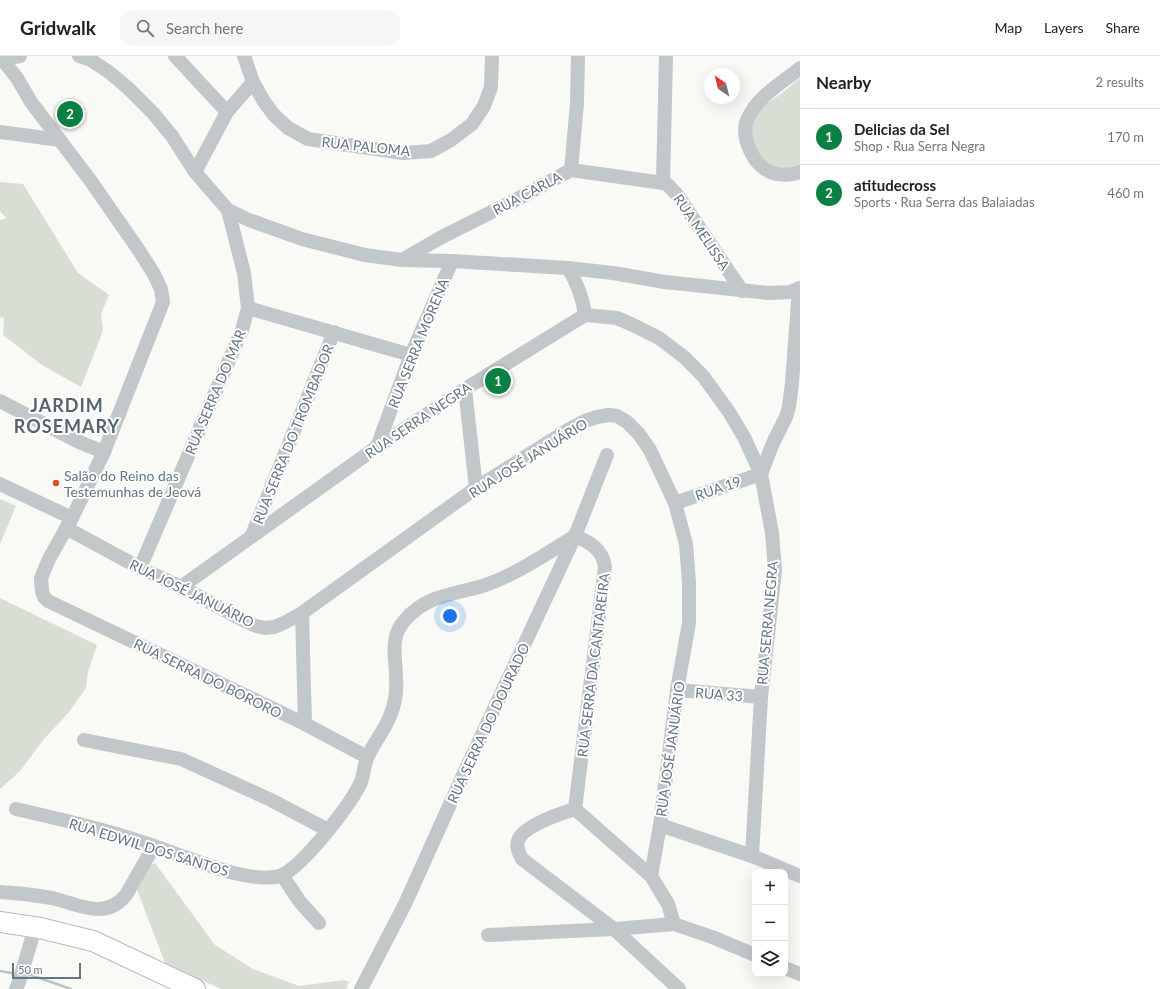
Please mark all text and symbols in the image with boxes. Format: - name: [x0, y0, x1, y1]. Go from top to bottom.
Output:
- search box: [120, 10, 400, 46]
- text: Gridwalk: [20, 16, 96, 39]
- icon: search: [134, 17, 156, 39]
- text: Search here: [166, 19, 243, 37]
- text: Map: [994, 19, 1022, 36]
- text: Layers: [1044, 19, 1084, 36]
- text: Share: [1106, 19, 1140, 36]
- north arrow: [704, 68, 740, 104]
- text: Nearby: [816, 72, 871, 93]
- text: 2 results: [1096, 74, 1144, 90]
- pin: 2: [57, 99, 83, 129]
- text: Delicias da Sel: [854, 120, 949, 138]
- text: 1: [825, 129, 833, 145]
- text: 170 m: [1107, 129, 1144, 145]
- street label: RUA PALOMA: [321, 133, 412, 159]
- text: Shop · Rua Serra Negra: [854, 138, 985, 154]
- street label: RUA CARLA: [490, 167, 565, 218]
- text: atitudecross: [854, 176, 936, 194]
- text: 2: [825, 185, 833, 201]
- text: 460 m: [1107, 185, 1144, 201]
- street label: RUA MELISSA: [670, 191, 734, 274]
- text: Sports · Rua Serra das Balaiadas: [854, 194, 1035, 210]
- street label: RUA SERRA MORENA: [384, 275, 452, 410]
- street label: RUA SERRA DO MAR: [181, 327, 249, 457]
- street label: RUA SERRA DO TROMBADOR: [249, 341, 337, 526]
- pin: 1: [485, 366, 511, 396]
- street label: RUA SERRA NEGRA: [362, 378, 475, 462]
- district label: JARDIM ROSEMARY: [14, 394, 120, 437]
- street label: RUA JOSÉ JANUÁRIO: [466, 415, 590, 501]
- place label: Salão do Reino das Testemunhas de Jeová: [64, 467, 201, 500]
- street label: RUA 19: [693, 472, 743, 504]
- marker: Salão do Reino das Testemunhas de Jeová: [51, 478, 61, 488]
- street label: RUA JOSÉ JANUÁRIO: [127, 555, 257, 631]
- street label: RUA SERRA NEGRA: [753, 560, 781, 686]
- street label: RUA SERRA DA CANTAREIRA: [573, 571, 613, 758]
- your location: [440, 606, 460, 626]
- street label: RUA SERRA DO BORORO: [131, 635, 285, 721]
- street label: RUA SERRA DO DOURADO: [443, 640, 533, 806]
- street label: RUA JOSÉ JANUÁRIO: [652, 680, 688, 818]
- street label: RUA 33: [695, 683, 743, 705]
- street label: RUA EDWIL DOS SANTOS: [67, 815, 231, 879]
- map controls: [752, 869, 788, 977]
- button: +: [752, 869, 788, 905]
- button: −: [752, 905, 788, 941]
- button: layers: [752, 941, 788, 977]
- scale bar: [12, 961, 81, 980]
- text: 50 m: [18, 963, 43, 976]

